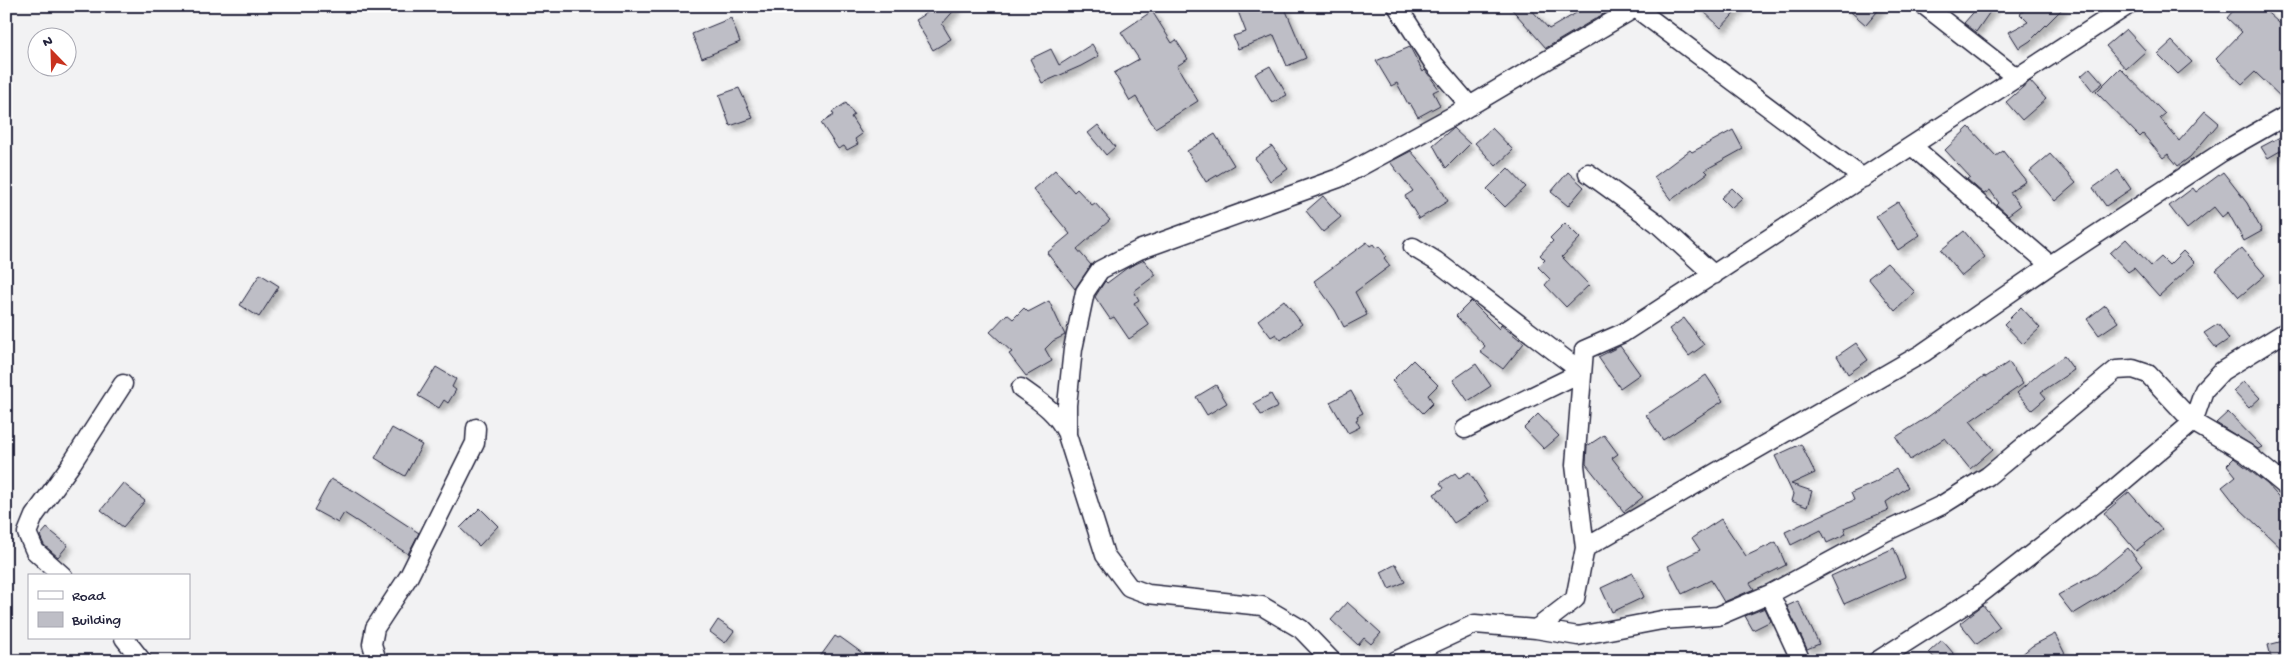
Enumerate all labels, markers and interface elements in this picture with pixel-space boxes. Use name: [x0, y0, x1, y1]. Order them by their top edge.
north arrow: [28, 28, 78, 78]
text: N: [40, 33, 55, 52]
legend: [28, 574, 190, 640]
text: Road: [72, 588, 106, 606]
text: Building: [71, 612, 121, 630]

